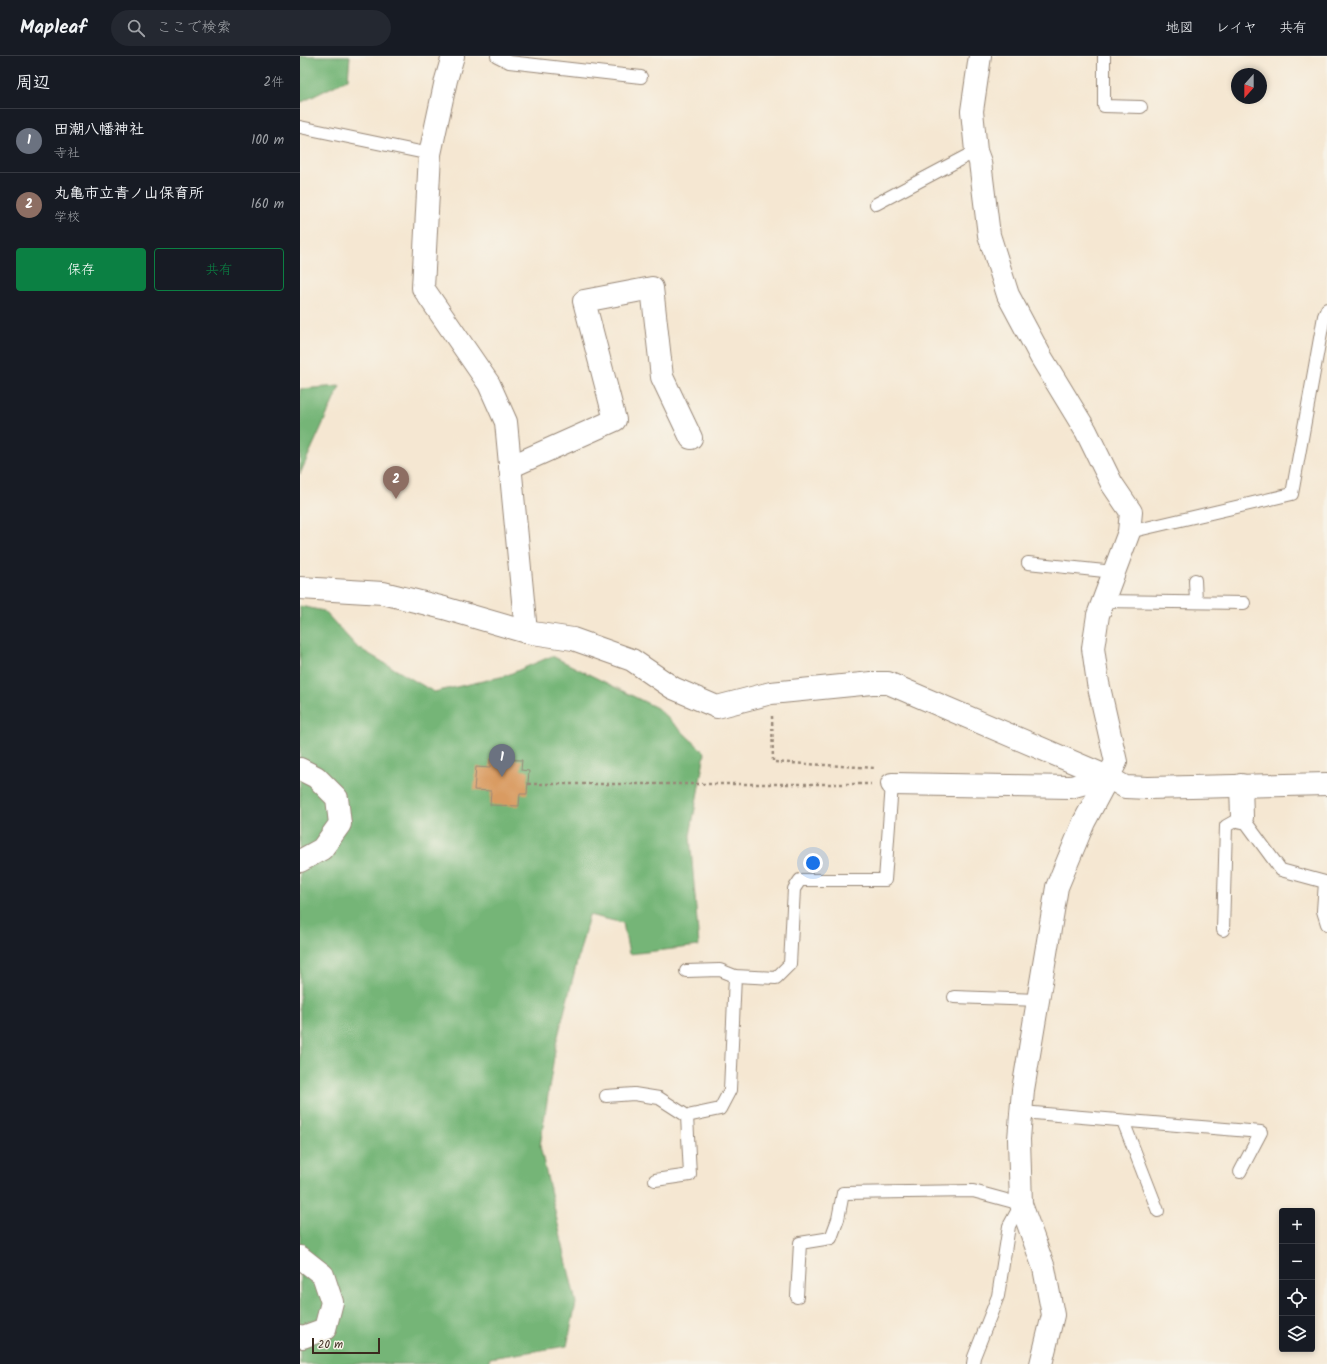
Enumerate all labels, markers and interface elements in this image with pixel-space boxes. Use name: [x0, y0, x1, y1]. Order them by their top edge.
search box: [111, 10, 391, 46]
text: Mapleaf: [20, 13, 87, 43]
text: ここで検索: [157, 16, 232, 40]
icon: search: [125, 17, 147, 39]
text: 地図: [1166, 17, 1194, 39]
text: レイヤ: [1216, 17, 1257, 39]
text: 共有: [1279, 17, 1307, 39]
north arrow: [1231, 68, 1267, 104]
text: 周辺: [16, 70, 50, 97]
text: 2件: [263, 72, 284, 93]
text: 田潮八幡神社: [54, 118, 144, 142]
text: 1: [27, 130, 31, 151]
text: 100 m: [251, 130, 284, 151]
text: 寺社: [54, 143, 80, 164]
text: 丸亀市立青ノ山保育所: [54, 182, 204, 206]
text: 2: [25, 194, 33, 215]
text: 160 m: [251, 194, 284, 215]
text: 学校: [54, 207, 80, 228]
button: 保存: [16, 248, 146, 291]
button: 共有: [154, 248, 284, 291]
pin: 2: [383, 466, 409, 499]
pin: 1: [489, 744, 515, 777]
your location: [803, 853, 823, 873]
map controls: [1279, 1208, 1315, 1352]
button: +: [1279, 1208, 1315, 1244]
button: −: [1279, 1244, 1315, 1280]
button: locate: [1279, 1280, 1315, 1316]
button: layers: [1279, 1316, 1315, 1352]
scale bar: [312, 1336, 380, 1355]
text: 20 m: [318, 1336, 343, 1354]

